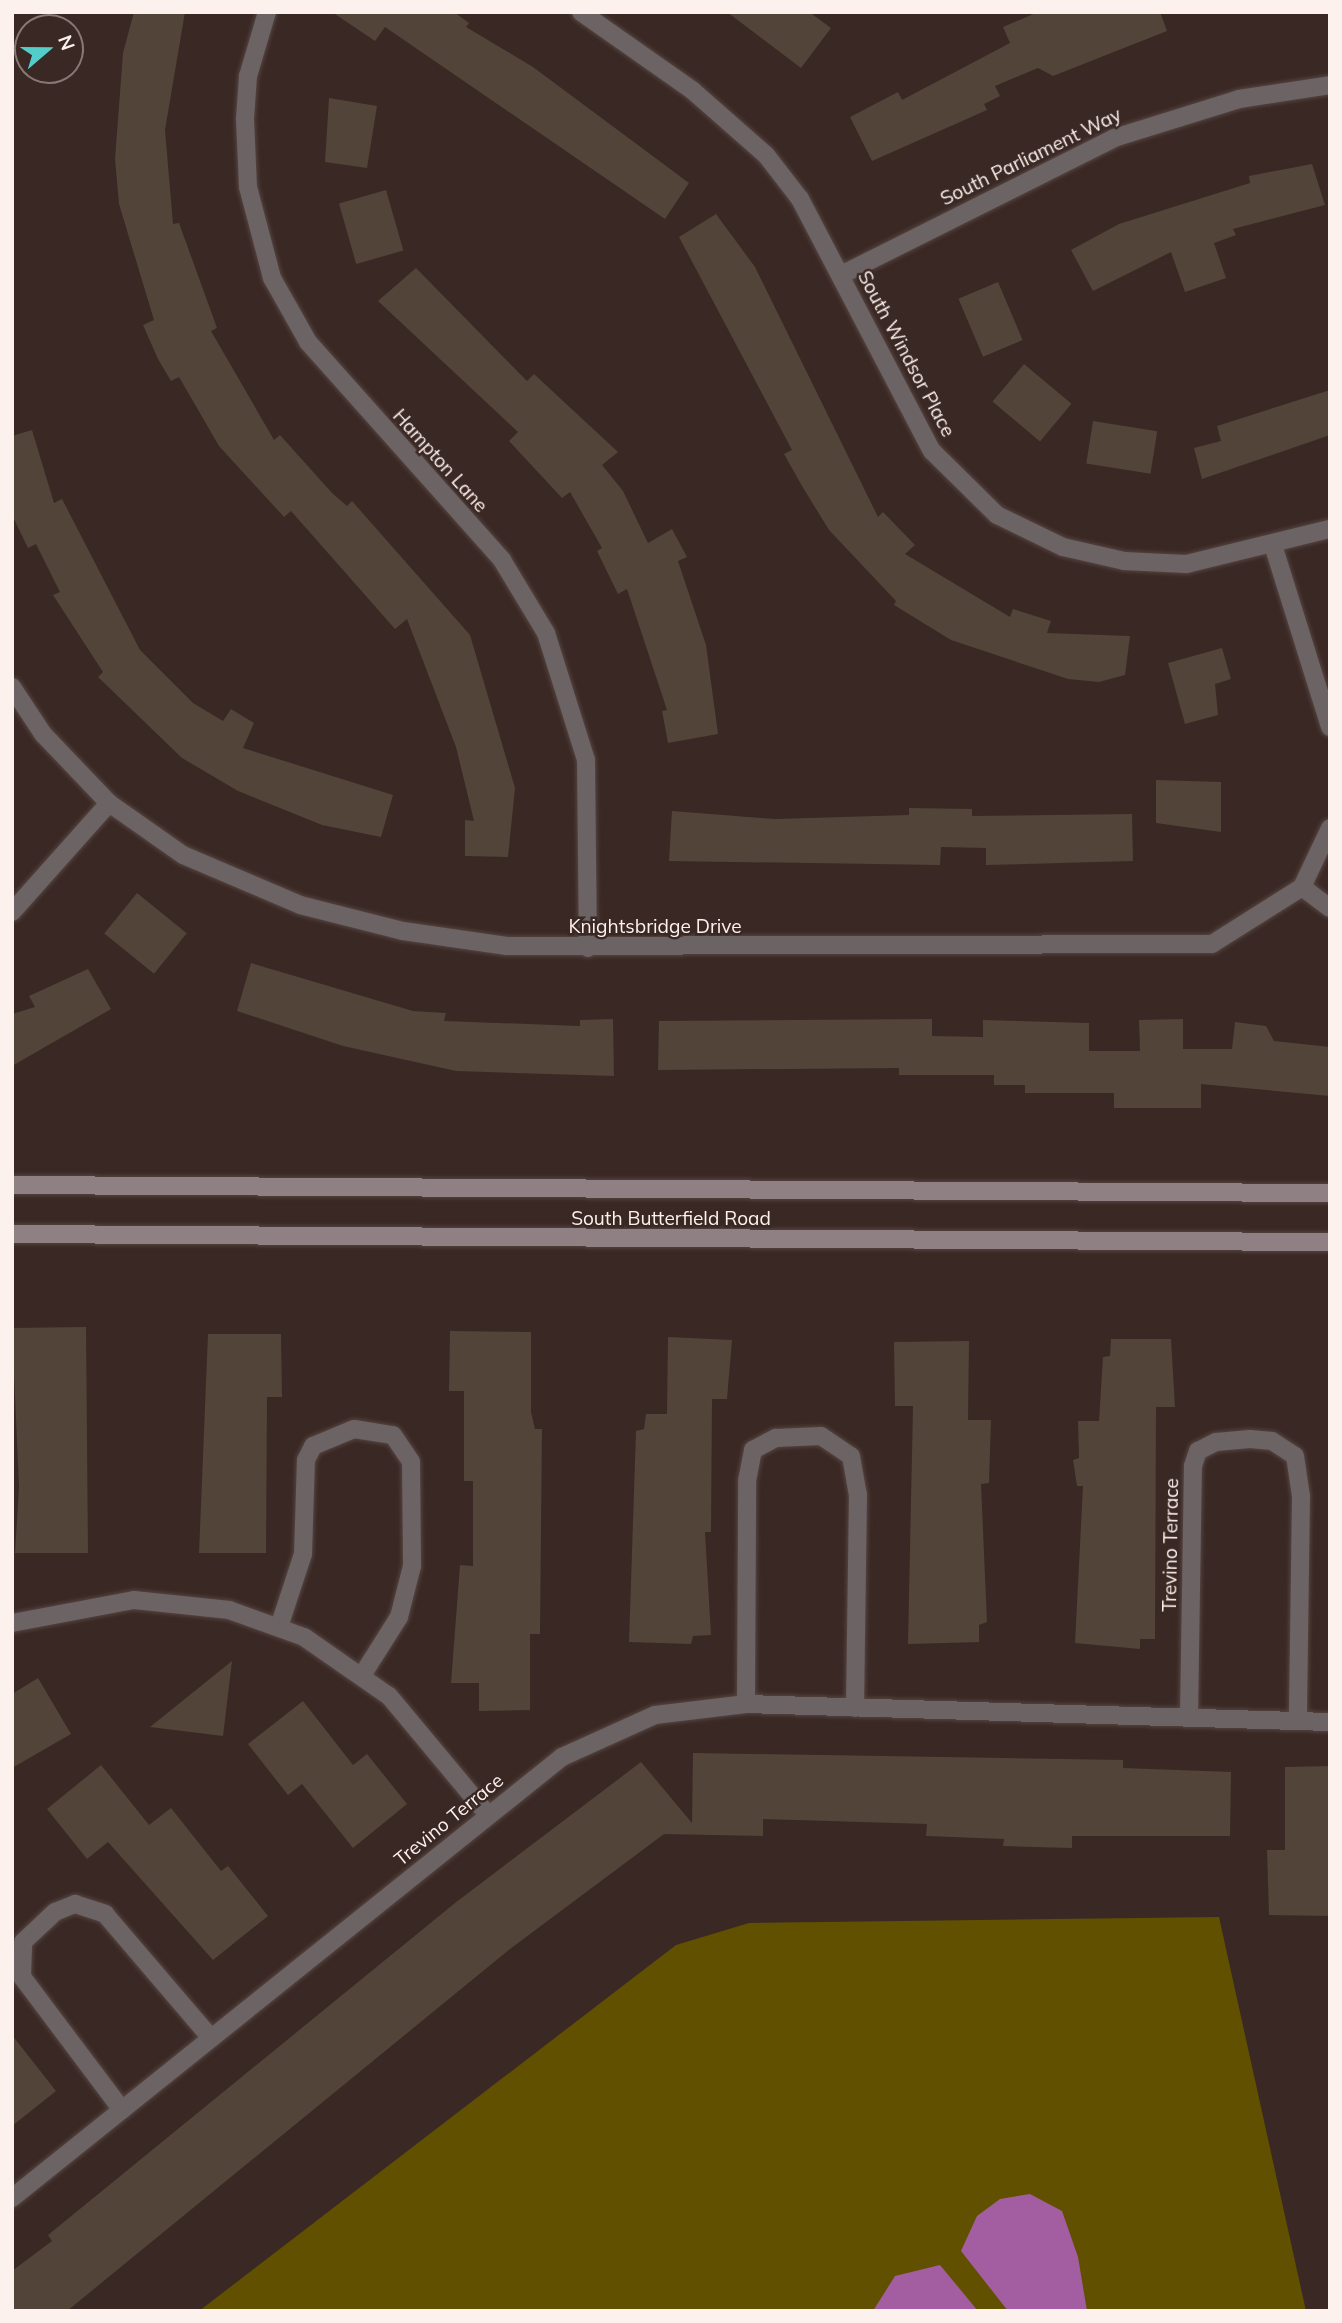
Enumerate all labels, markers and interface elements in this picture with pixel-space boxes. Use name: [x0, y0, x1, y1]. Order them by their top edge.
north arrow: [14, 14, 84, 84]
text: N: [53, 32, 81, 53]
street label: South Parliament Way: [937, 103, 1125, 211]
street label: South Windsor Place: [853, 267, 959, 441]
street label: Hampton Lane: [388, 405, 492, 517]
street label: Knightsbridge Drive: [568, 916, 742, 938]
street label: South Butterfield Road: [571, 1208, 771, 1230]
street label: Trevino Terrace: [1158, 1478, 1184, 1612]
street label: Trevino Terrace: [390, 1769, 508, 1871]

